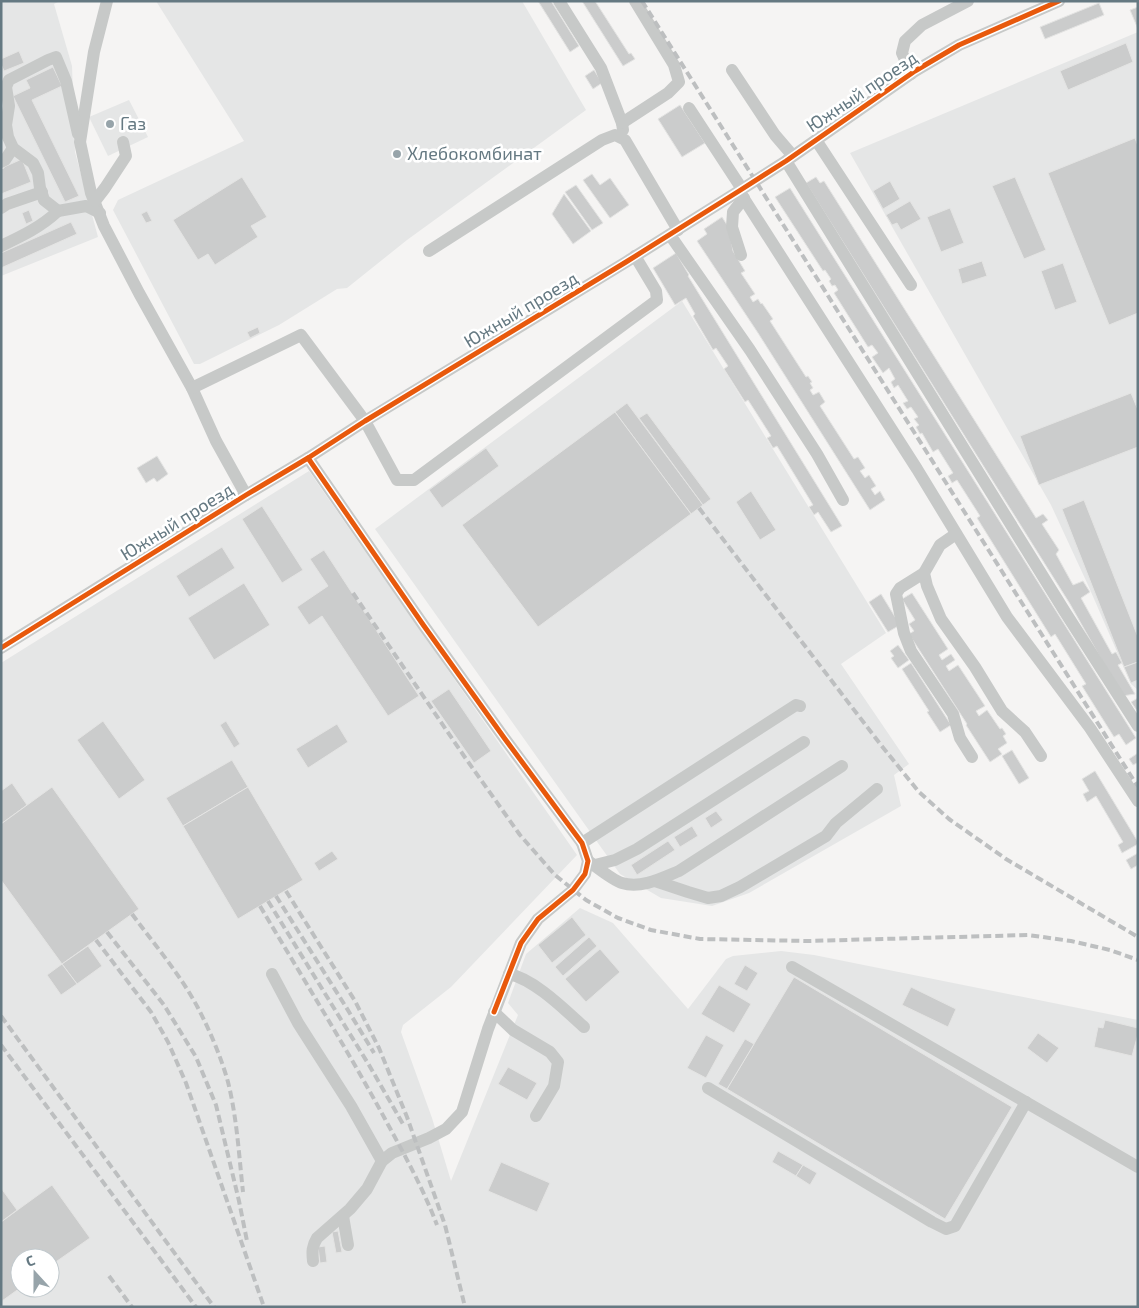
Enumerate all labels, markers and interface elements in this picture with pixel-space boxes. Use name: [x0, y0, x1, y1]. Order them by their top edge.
street label: Южный проезд: [802, 46, 921, 136]
place label: Газ: [120, 112, 146, 134]
marker: Газ: [104, 118, 116, 130]
place label: Хлебокомбинат: [407, 142, 542, 164]
marker: Хлебокомбинат: [391, 148, 403, 160]
street label: Южный проезд: [459, 266, 582, 352]
street label: Южный проезд: [116, 478, 237, 565]
north arrow: [10, 1248, 60, 1298]
text: С: [23, 1251, 37, 1270]

